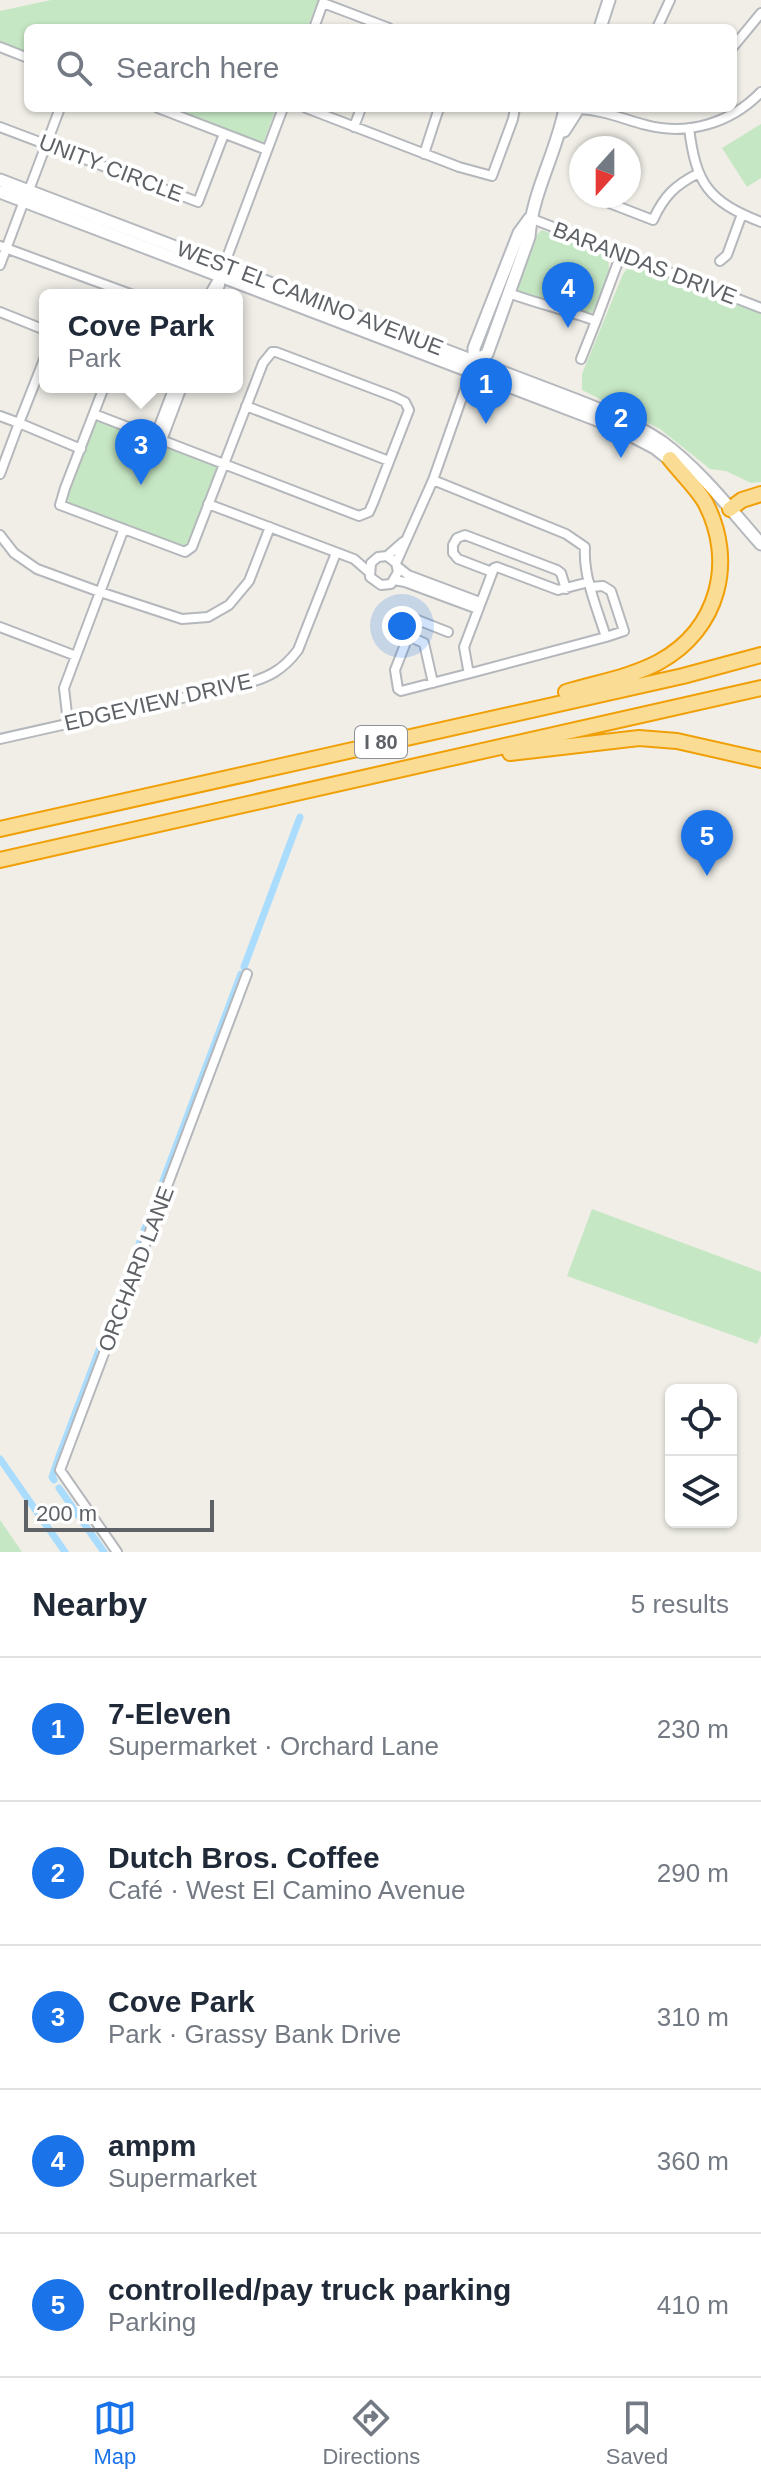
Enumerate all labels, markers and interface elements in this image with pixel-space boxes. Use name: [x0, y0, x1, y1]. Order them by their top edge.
search box: [24, 24, 737, 112]
icon: search: [52, 46, 96, 90]
text: Search here: [116, 51, 279, 84]
street label: UNITY CIRCLE: [35, 129, 187, 207]
north arrow: [569, 136, 641, 208]
street label: BARANDAS DRIVE: [550, 216, 740, 310]
street label: WEST EL CAMINO AVENUE: [173, 236, 447, 360]
pin: 4: [542, 262, 594, 328]
popup: [39, 289, 243, 393]
text: Cove Park: [68, 309, 214, 342]
text: Park: [68, 343, 121, 373]
pin: 1: [460, 358, 512, 424]
pin: 2: [595, 392, 647, 458]
pin: 3: [115, 419, 167, 485]
your location: [382, 606, 422, 646]
street label: EDGEVIEW DRIVE: [62, 668, 254, 736]
road number: I 80: [355, 726, 407, 758]
pin: 5: [681, 810, 733, 876]
street label: ORCHARD LANE: [93, 1183, 179, 1355]
map controls: [665, 1384, 737, 1528]
button: locate: [665, 1384, 737, 1456]
button: layers: [665, 1456, 737, 1528]
scale bar: [24, 1496, 214, 1532]
text: 200 m: [36, 1501, 97, 1526]
text: Nearby: [32, 1585, 147, 1623]
text: 5 results: [631, 1589, 729, 1619]
text: 7-Eleven: [108, 1697, 231, 1730]
text: 1: [51, 1714, 65, 1744]
text: 230 m: [657, 1714, 729, 1744]
text: Supermarket · Orchard Lane: [108, 1731, 439, 1761]
text: Dutch Bros. Coffee: [108, 1841, 380, 1874]
text: 2: [51, 1858, 65, 1888]
text: 290 m: [657, 1858, 729, 1888]
text: Café · West El Camino Avenue: [108, 1875, 465, 1905]
text: Cove Park: [108, 1985, 255, 2018]
text: 3: [51, 2002, 65, 2032]
text: 310 m: [657, 2002, 729, 2032]
text: Park · Grassy Bank Drive: [108, 2019, 401, 2049]
text: ampm: [108, 2129, 196, 2162]
text: 4: [51, 2146, 65, 2176]
text: 360 m: [657, 2146, 729, 2176]
text: Supermarket: [108, 2163, 257, 2193]
text: controlled/pay truck parking: [108, 2273, 511, 2306]
text: 5: [51, 2290, 65, 2320]
text: 410 m: [657, 2290, 729, 2320]
text: Parking: [108, 2307, 196, 2337]
tab: Map: [93, 2396, 137, 2470]
tab: Directions: [322, 2396, 420, 2470]
tab: Saved: [606, 2396, 668, 2470]

